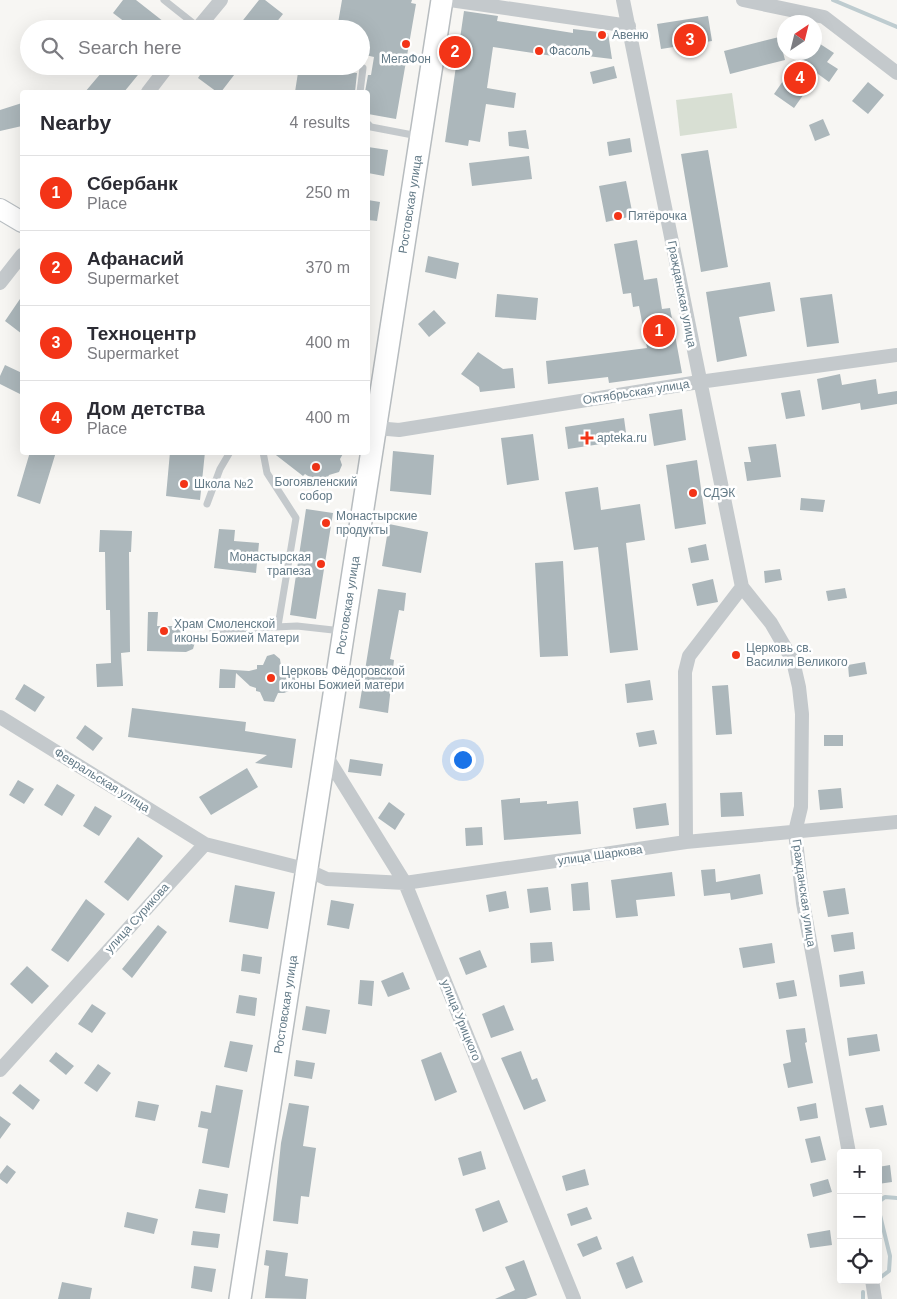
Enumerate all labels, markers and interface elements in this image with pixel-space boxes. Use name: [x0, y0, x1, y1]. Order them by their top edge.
north arrow: [777, 15, 822, 60]
search box: [20, 20, 370, 75]
pin: 3: [674, 21, 706, 59]
place label: Авеню: [612, 28, 649, 42]
marker: Авеню: [596, 29, 608, 41]
pin: 2: [439, 33, 471, 71]
icon: search: [38, 34, 66, 62]
text: Search here: [78, 37, 182, 58]
marker: МегаФон: [400, 38, 412, 50]
place label: Фасоль: [549, 44, 591, 58]
marker: Фасоль: [533, 45, 545, 57]
place label: МегаФон: [381, 52, 431, 66]
pin: 4: [784, 59, 816, 97]
text: Nearby: [40, 111, 111, 134]
text: 4 results: [290, 114, 350, 131]
street label: Ростовская улица: [396, 154, 425, 254]
text: Сбербанк: [87, 173, 178, 194]
text: 1: [52, 184, 60, 201]
text: 250 m: [306, 184, 350, 201]
text: Place: [87, 195, 127, 212]
place label: Пятёрочка: [628, 209, 687, 223]
marker: Пятёрочка: [612, 210, 624, 222]
street label: Гражданская улица: [665, 239, 699, 349]
text: Афанасий: [87, 248, 184, 269]
text: 2: [52, 259, 60, 276]
text: 370 m: [306, 259, 350, 276]
text: Supermarket: [87, 270, 179, 287]
pin: 1: [643, 312, 675, 350]
text: Техноцентр: [87, 323, 196, 344]
text: 3: [52, 334, 60, 351]
text: 400 m: [306, 334, 350, 351]
text: Supermarket: [87, 345, 179, 362]
street label: Октябрьская улица: [582, 377, 691, 407]
text: Дом детства: [87, 398, 205, 419]
text: 4: [52, 409, 60, 426]
text: 400 m: [306, 409, 350, 426]
text: Place: [87, 420, 127, 437]
place label: apteka.ru: [597, 431, 647, 445]
marker: apteka.ru: [581, 432, 593, 444]
marker: Богоявленский собор: [310, 461, 322, 473]
place label: Богоявленский собор: [275, 475, 357, 503]
place label: Школа №2: [194, 477, 254, 491]
marker: Школа №2: [178, 478, 190, 490]
place label: СДЭК: [703, 486, 735, 500]
marker: СДЭК: [687, 487, 699, 499]
place label: Монастырские продукты: [336, 509, 418, 537]
marker: Монастырские продукты: [320, 517, 332, 529]
place label: Монастырская трапеза: [229, 550, 311, 578]
street label: Ростовская улица: [333, 555, 362, 656]
marker: Монастырская трапеза: [315, 558, 327, 570]
place label: Храм Смоленской иконы Божией Матери: [174, 617, 299, 645]
marker: Храм Смоленской иконы Божией Матери: [158, 625, 170, 637]
place label: Церковь св. Василия Великого: [746, 641, 848, 669]
marker: Церковь св. Василия Великого: [730, 649, 742, 661]
place label: Церковь Фёдоровской иконы Божией матери: [281, 664, 405, 692]
marker: Церковь Фёдоровской иконы Божией матери: [265, 672, 277, 684]
street label: Февральская улица: [52, 745, 153, 815]
your location: [450, 747, 476, 773]
street label: Гражданская улица: [790, 838, 819, 948]
street label: улица Шаркова: [557, 842, 644, 868]
street label: улица Сурикова: [102, 880, 172, 956]
street label: Ростовская улица: [271, 954, 300, 1055]
street label: улица Урицкого: [438, 977, 484, 1063]
map controls: [837, 1149, 882, 1284]
button: +: [837, 1149, 882, 1194]
button: −: [837, 1194, 882, 1239]
button: locate: [837, 1239, 882, 1284]

